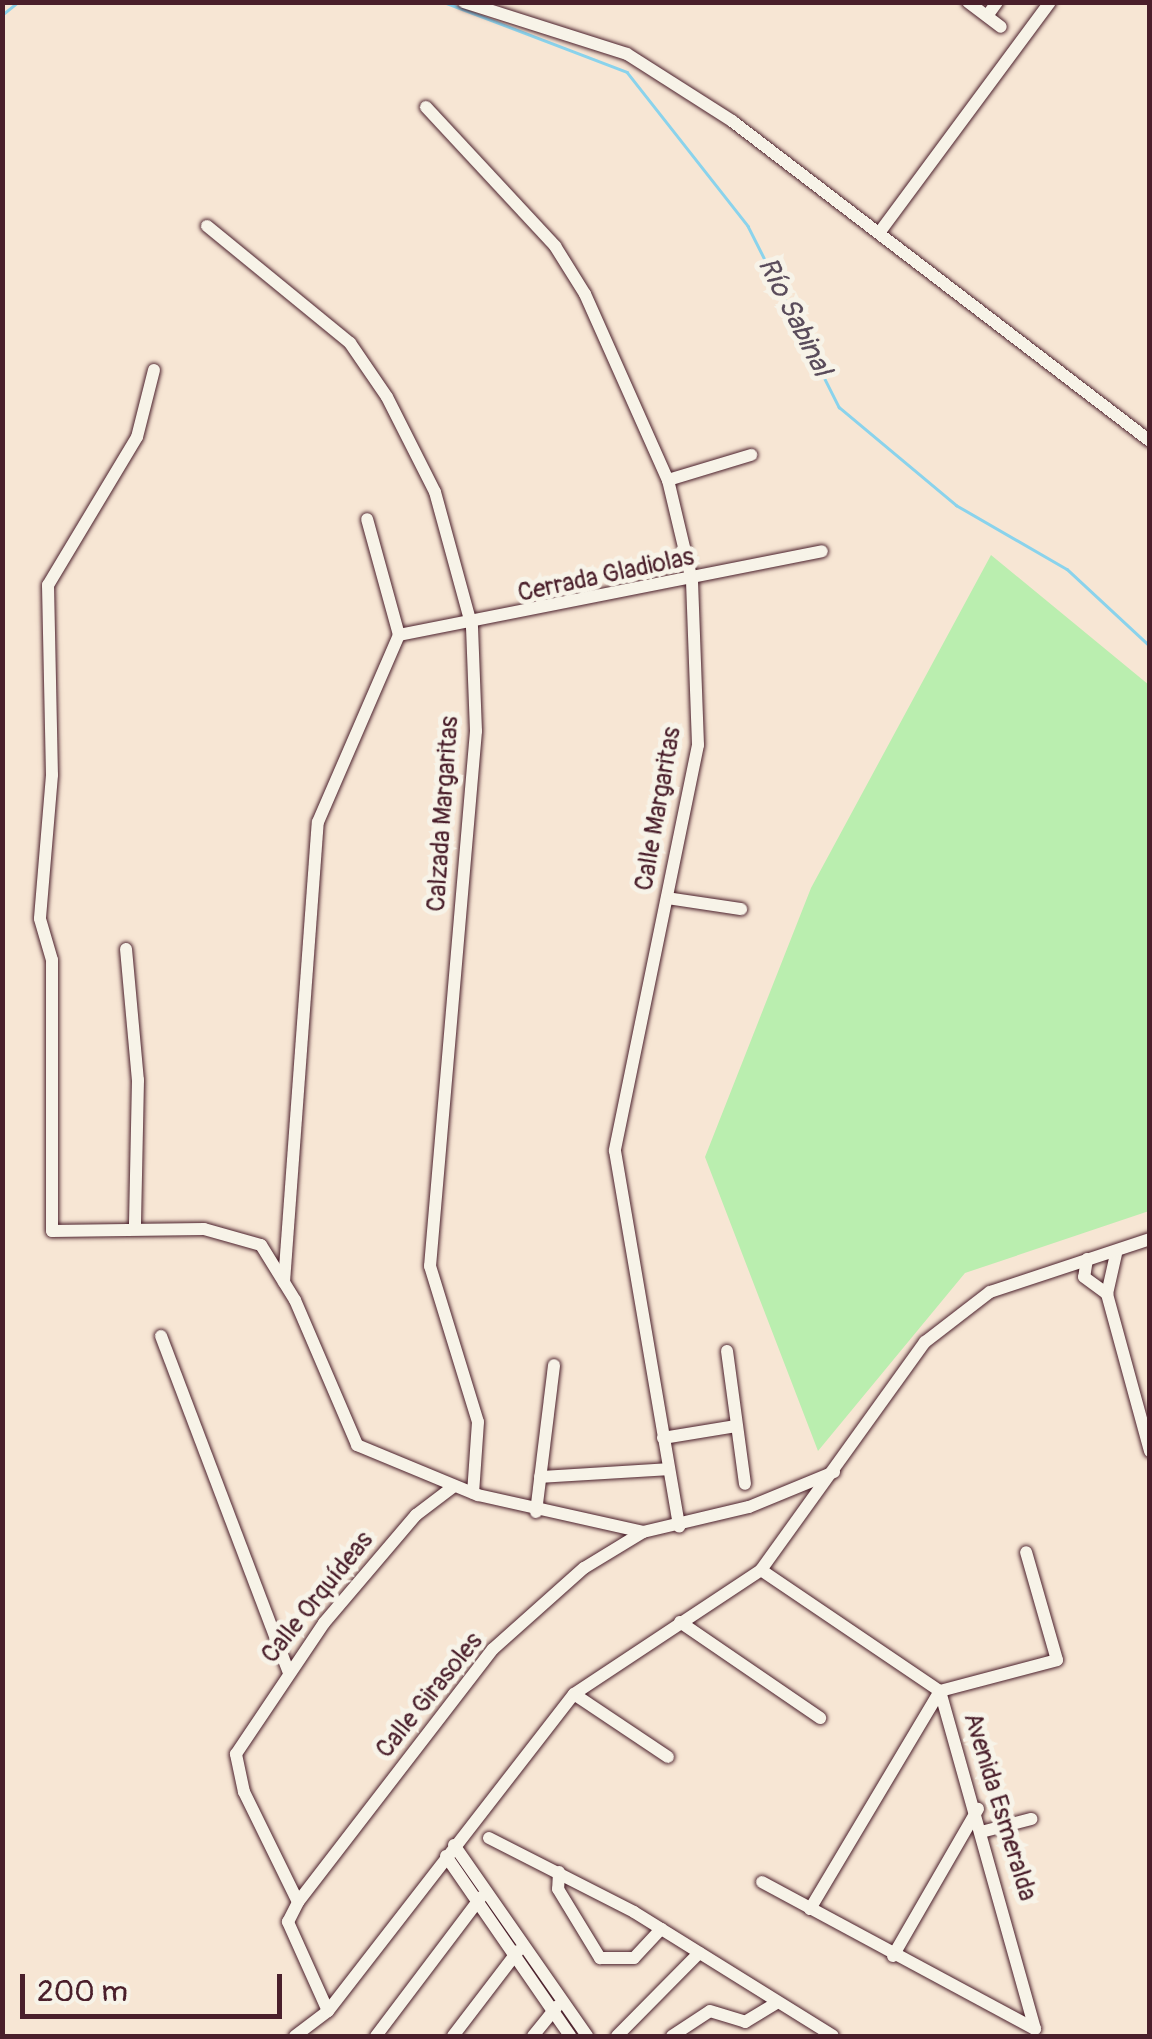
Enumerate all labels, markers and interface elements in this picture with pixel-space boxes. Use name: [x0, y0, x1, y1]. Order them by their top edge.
water label: Río Sabinal: [750, 252, 838, 382]
street label: Cerrada Gladiolas: [515, 543, 697, 609]
street label: Calzada Margaritas: [422, 715, 466, 913]
street label: Calle Margaritas: [630, 725, 688, 893]
street label: Calle Orquídeas: [256, 1526, 380, 1670]
street label: Calle Girasoles: [370, 1627, 490, 1765]
street label: Avenida Esmeralda: [956, 1709, 1042, 1905]
scale bar: [25, 1954, 288, 2016]
text: 200 m: [37, 1973, 128, 2010]

